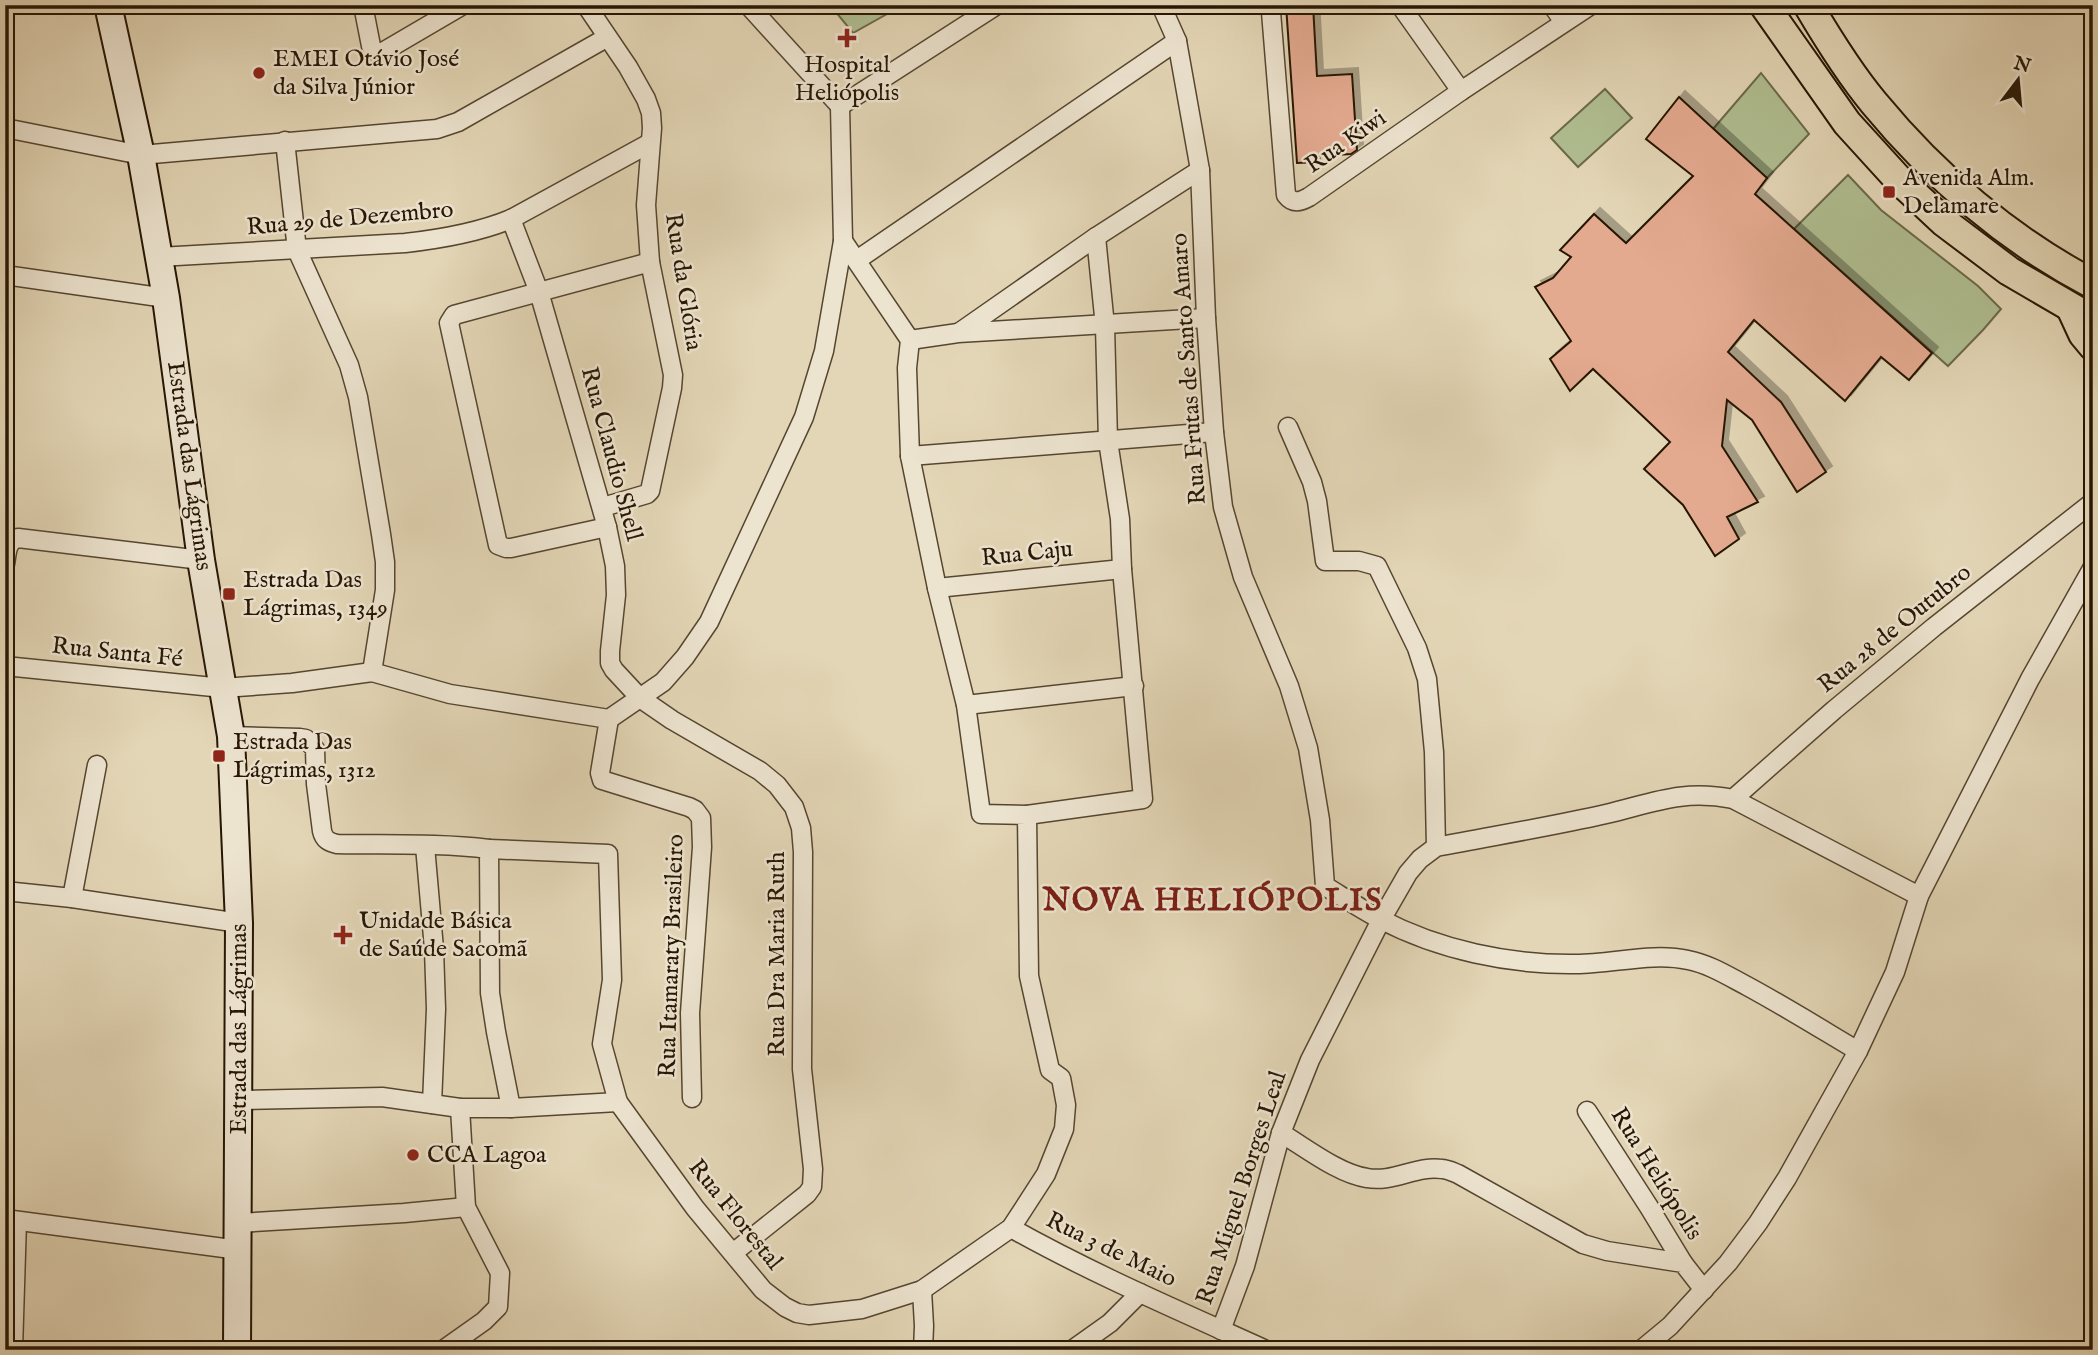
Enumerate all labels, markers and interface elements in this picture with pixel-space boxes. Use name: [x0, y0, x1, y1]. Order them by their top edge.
marker: Hospital Heliópolis: [837, 28, 857, 48]
place label: EMEI Otávio José da Silva Júnior: [273, 44, 459, 103]
north arrow: [1982, 46, 2052, 116]
place label: Hospital Heliópolis: [795, 50, 899, 109]
text: N: [2010, 52, 2034, 80]
marker: EMEI Otávio José da Silva Júnior: [251, 65, 267, 81]
street label: Rua Kiwi: [1299, 103, 1393, 181]
place label: Avenida Alm. Delamare: [1902, 163, 2034, 222]
marker: Avenida Alm. Delamare: [1881, 184, 1897, 200]
street label: Rua 29 de Dezembro: [245, 195, 455, 243]
street label: Rua da Glória: [657, 211, 709, 353]
street label: Rua Frutas de Santo Amaro: [1164, 232, 1214, 506]
street label: Estrada das Lágrimas: [159, 359, 219, 573]
street label: Rua Claudio Shell: [573, 363, 649, 545]
street label: Rua Caju: [980, 534, 1074, 574]
street label: Rua 28 de Outubro: [1812, 558, 1978, 700]
place label: Estrada Das Lágrimas, 1349: [243, 565, 388, 624]
marker: Estrada Das Lágrimas, 1349: [221, 586, 237, 602]
street label: Rua Santa Fé: [50, 631, 184, 675]
place label: Estrada Das Lágrimas, 1312: [233, 727, 376, 786]
marker: Estrada Das Lágrimas, 1312: [211, 748, 227, 764]
street label: Rua Itamaraty Brasileiro: [652, 834, 692, 1078]
street label: Rua Dra Maria Ruth: [762, 851, 793, 1057]
district label: NOVA HELIÓPOLIS: [1041, 880, 1384, 922]
place label: Unidade Básica de Saúde Sacomã: [359, 906, 528, 965]
street label: Estrada das Lágrimas: [224, 924, 255, 1134]
marker: Unidade Básica de Saúde Sacomã: [333, 925, 353, 945]
street label: Rua Miguel Borges Leal: [1190, 1067, 1295, 1309]
street label: Rua Heliópolis: [1603, 1102, 1709, 1246]
place label: CCA Lagoa: [427, 1140, 547, 1171]
marker: CCA Lagoa: [405, 1147, 421, 1163]
street label: Rua Florestal: [681, 1153, 790, 1277]
street label: Rua 3 de Maio: [1041, 1205, 1181, 1295]

